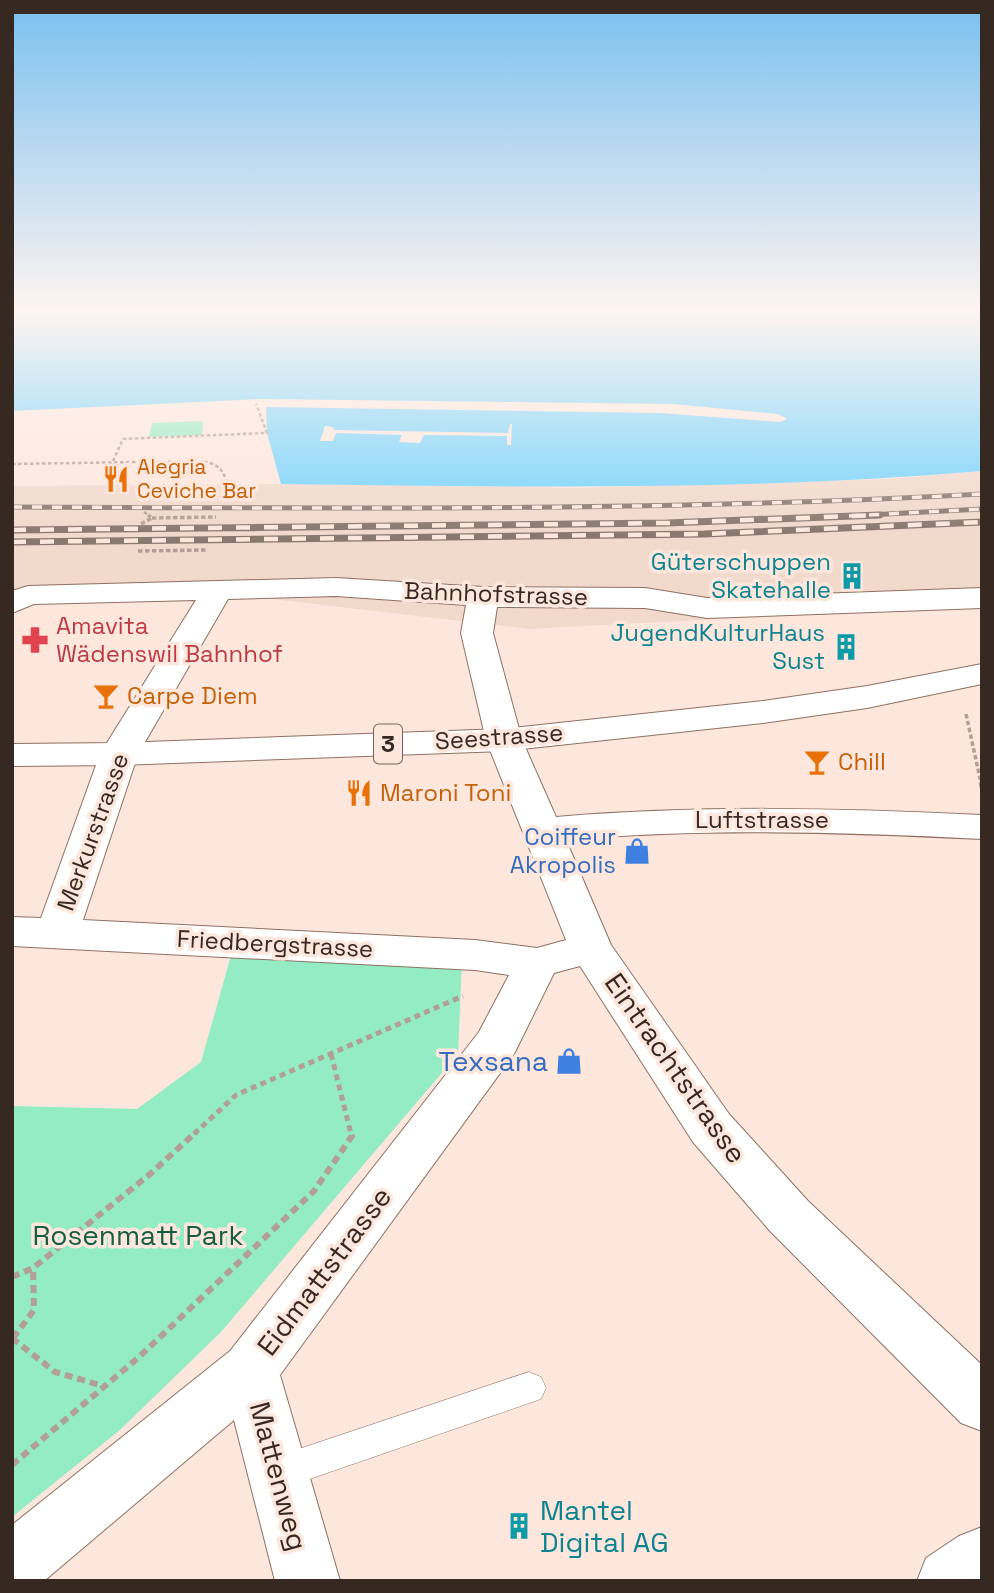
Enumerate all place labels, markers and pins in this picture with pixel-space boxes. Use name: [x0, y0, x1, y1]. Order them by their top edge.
place label: Alegria Ceviche Bar: [137, 453, 256, 504]
restaurant icon: Alegria Ceviche Bar: [101, 464, 131, 494]
place label: Güterschuppen Skatehalle: [651, 546, 831, 605]
building icon: Güterschuppen Skatehalle: [837, 561, 867, 591]
place label: Amavita Wädenswil Bahnhof: [56, 610, 283, 669]
place label: JugendKulturHaus Sust: [611, 617, 825, 676]
pharmacy icon: Amavita Wädenswil Bahnhof: [20, 625, 50, 655]
building icon: JugendKulturHaus Sust: [831, 632, 861, 662]
place label: Carpe Diem: [127, 680, 258, 711]
bar icon: Carpe Diem: [91, 681, 121, 711]
place label: Chill: [838, 746, 886, 777]
bar icon: Chill: [802, 747, 832, 777]
place label: Maroni Toni: [380, 777, 511, 808]
restaurant icon: Maroni Toni: [344, 778, 374, 808]
place label: Coiffeur Akropolis: [510, 821, 616, 880]
shop icon: Coiffeur Akropolis: [622, 836, 652, 866]
place label: Texsana: [438, 1043, 548, 1079]
shop icon: Texsana: [554, 1046, 584, 1076]
place label: Mantel Digital AG: [540, 1492, 669, 1560]
building icon: Mantel Digital AG: [504, 1511, 534, 1541]

